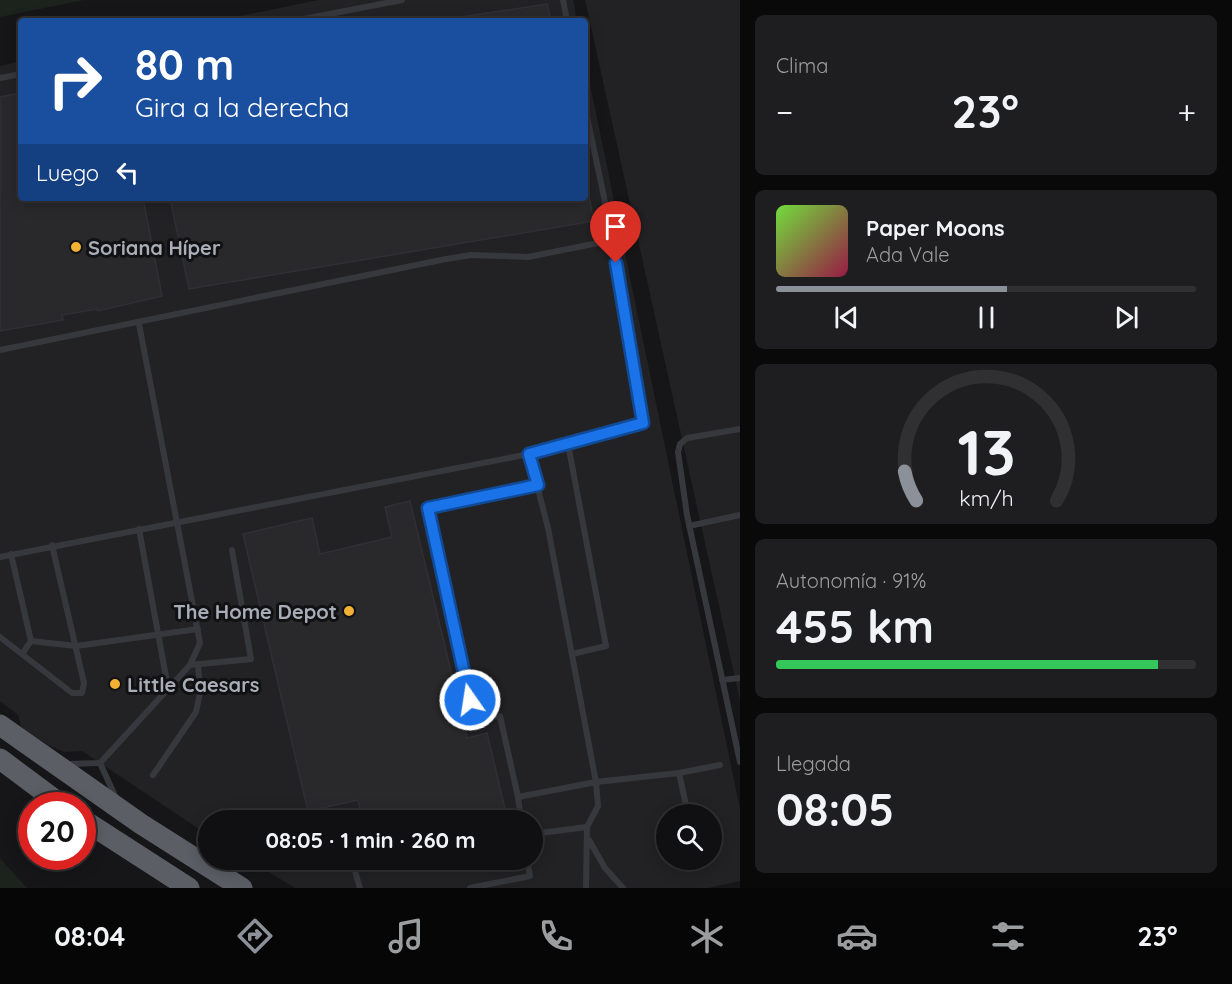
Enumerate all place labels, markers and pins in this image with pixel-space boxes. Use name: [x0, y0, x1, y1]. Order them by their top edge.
pin: [590, 201, 641, 263]
place label: Soriana Híper: [88, 235, 221, 260]
marker: Soriana Híper: [69, 240, 83, 254]
place label: The Home Depot: [173, 599, 337, 624]
marker: The Home Depot: [342, 604, 356, 618]
place label: Little Caesars: [127, 672, 260, 697]
marker: Little Caesars: [108, 677, 122, 691]

